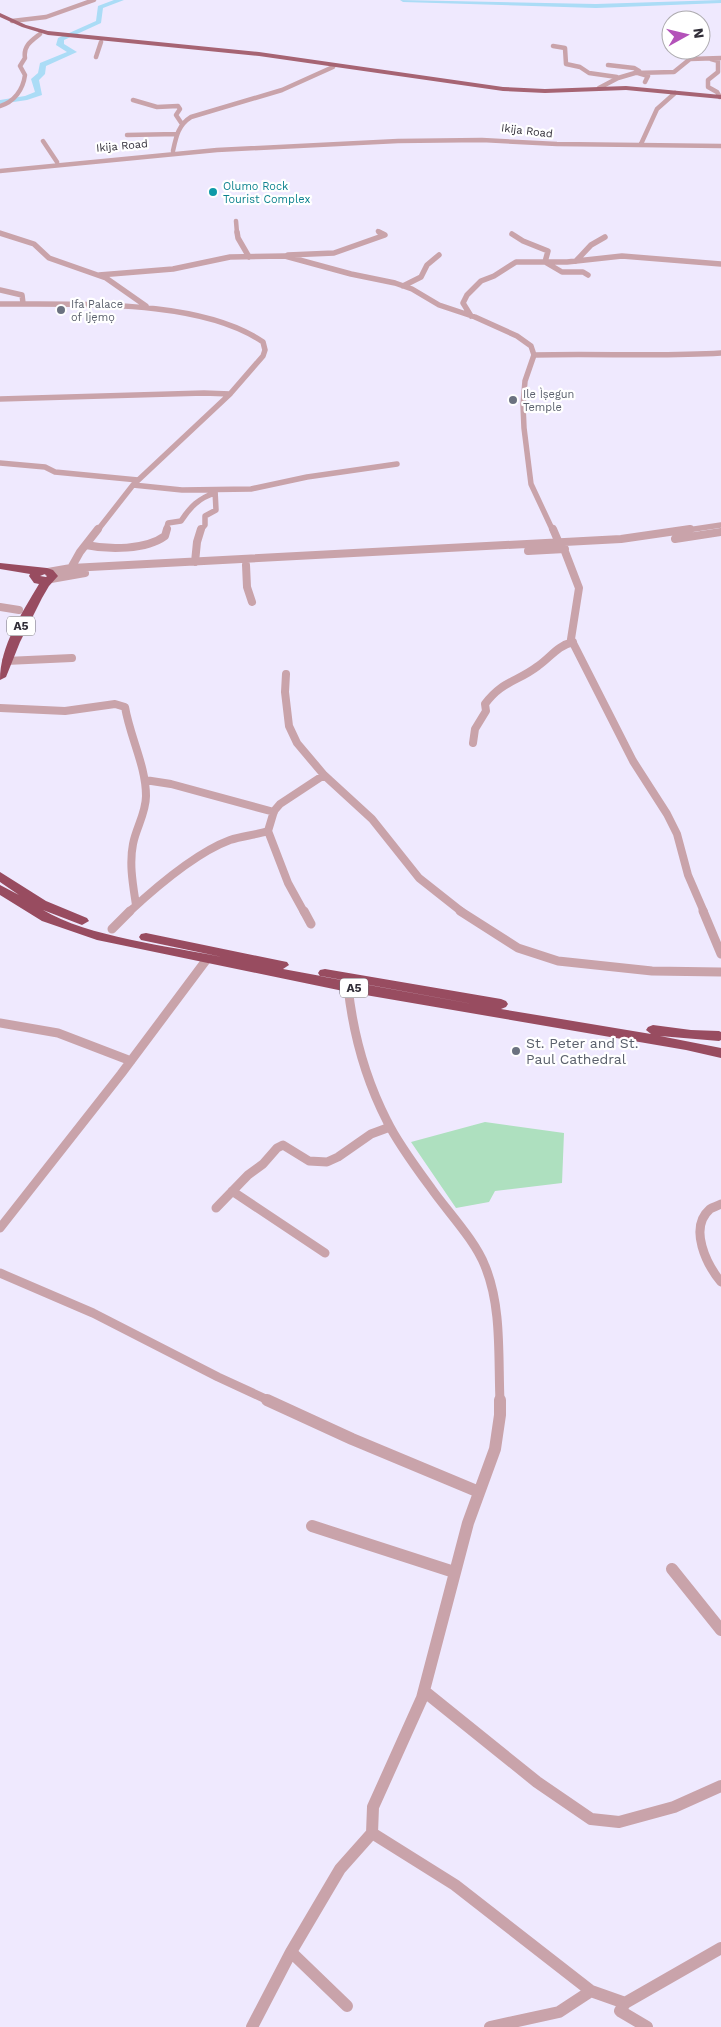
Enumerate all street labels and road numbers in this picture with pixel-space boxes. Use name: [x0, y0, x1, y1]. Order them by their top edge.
street label: Ikija Road: [500, 121, 554, 141]
street label: Ikija Road: [96, 137, 148, 155]
road number: A5: [7, 616, 35, 636]
road number: A5: [340, 978, 368, 998]

